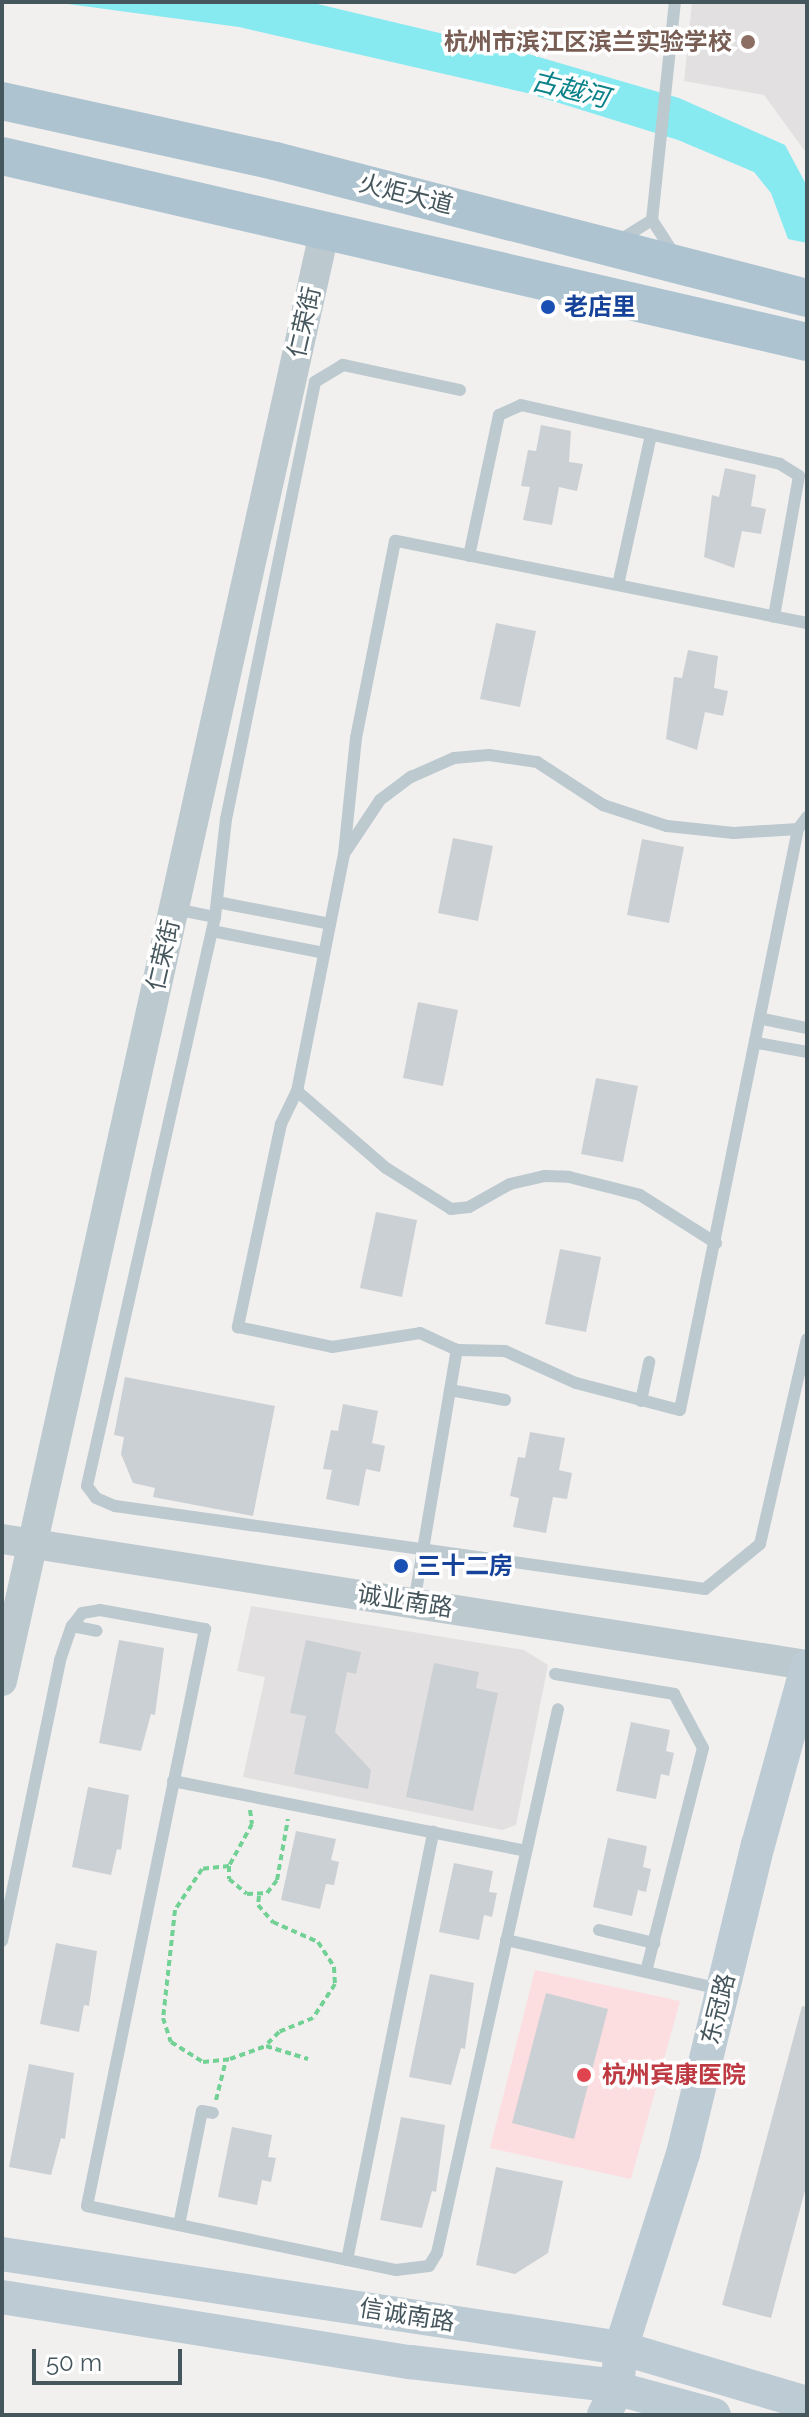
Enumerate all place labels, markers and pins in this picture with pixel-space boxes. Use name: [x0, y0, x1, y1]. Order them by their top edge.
place label: 杭州市滨江区滨兰实验学校: [444, 28, 732, 56]
marker: 杭州市滨江区滨兰实验学校: [739, 33, 757, 51]
place label: 老店里: [564, 293, 636, 321]
marker: 老店里: [539, 298, 557, 316]
place label: 三十二房: [417, 1552, 513, 1580]
marker: 三十二房: [392, 1557, 410, 1575]
place label: 杭州宾康医院: [602, 2061, 746, 2089]
marker: 杭州宾康医院: [573, 2064, 595, 2086]

